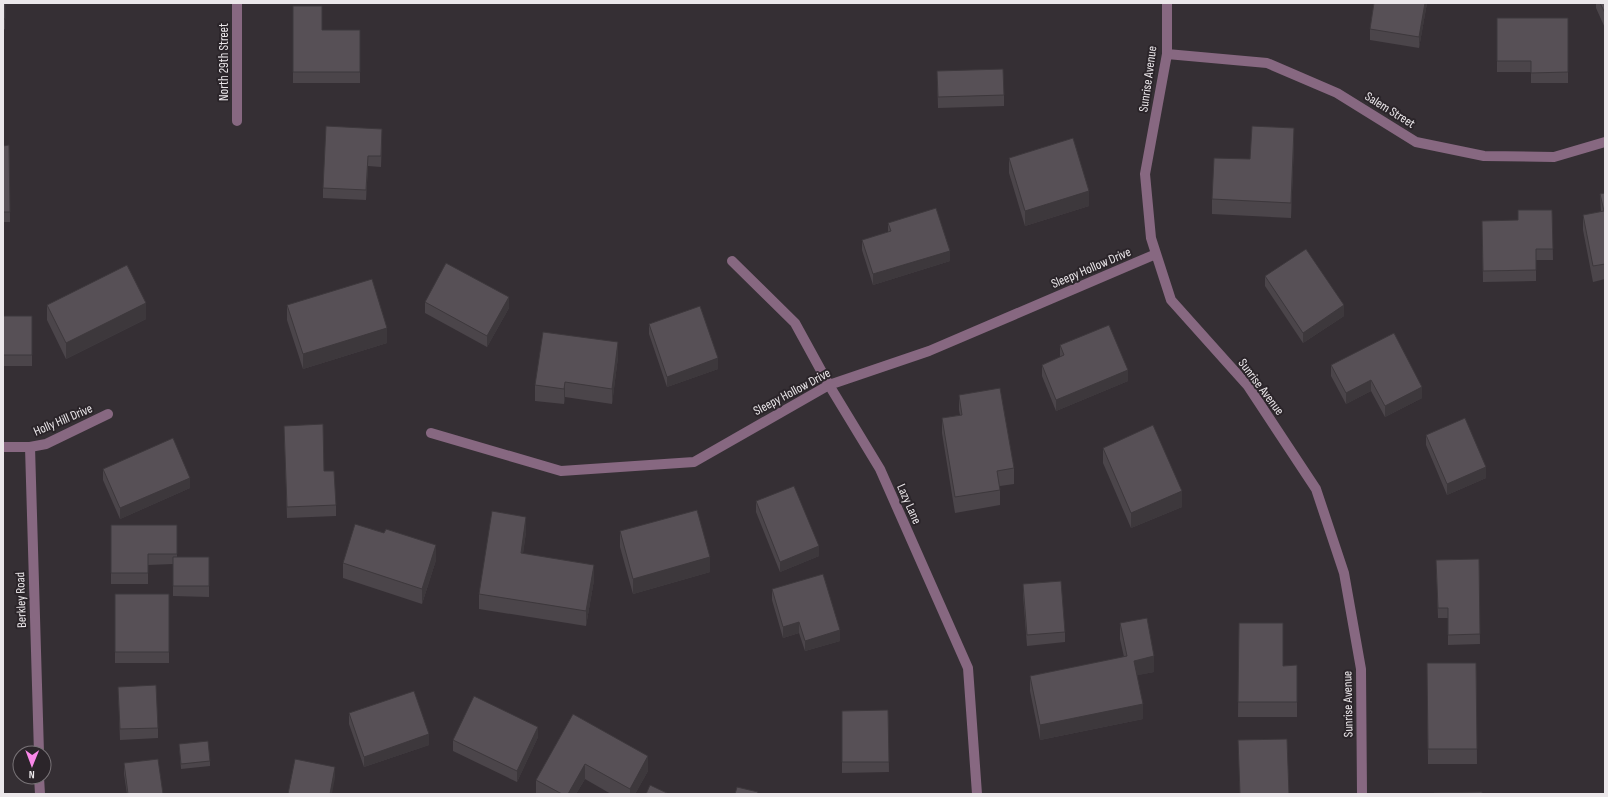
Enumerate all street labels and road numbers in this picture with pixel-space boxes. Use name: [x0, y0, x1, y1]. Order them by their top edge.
street label: North 29th Street: [216, 23, 232, 101]
street label: Sunrise Avenue: [1135, 45, 1161, 113]
street label: Salem Street: [1362, 88, 1418, 132]
street label: Sleepy Hollow Drive: [1049, 244, 1133, 292]
street label: Sunrise Avenue: [1235, 356, 1287, 418]
street label: Sleepy Hollow Drive: [751, 365, 833, 419]
street label: Holly Hill Drive: [31, 400, 95, 440]
street label: Lazy Lane: [893, 481, 925, 527]
street label: Berkley Road: [12, 572, 30, 628]
street label: Sunrise Avenue: [1339, 671, 1357, 737]

